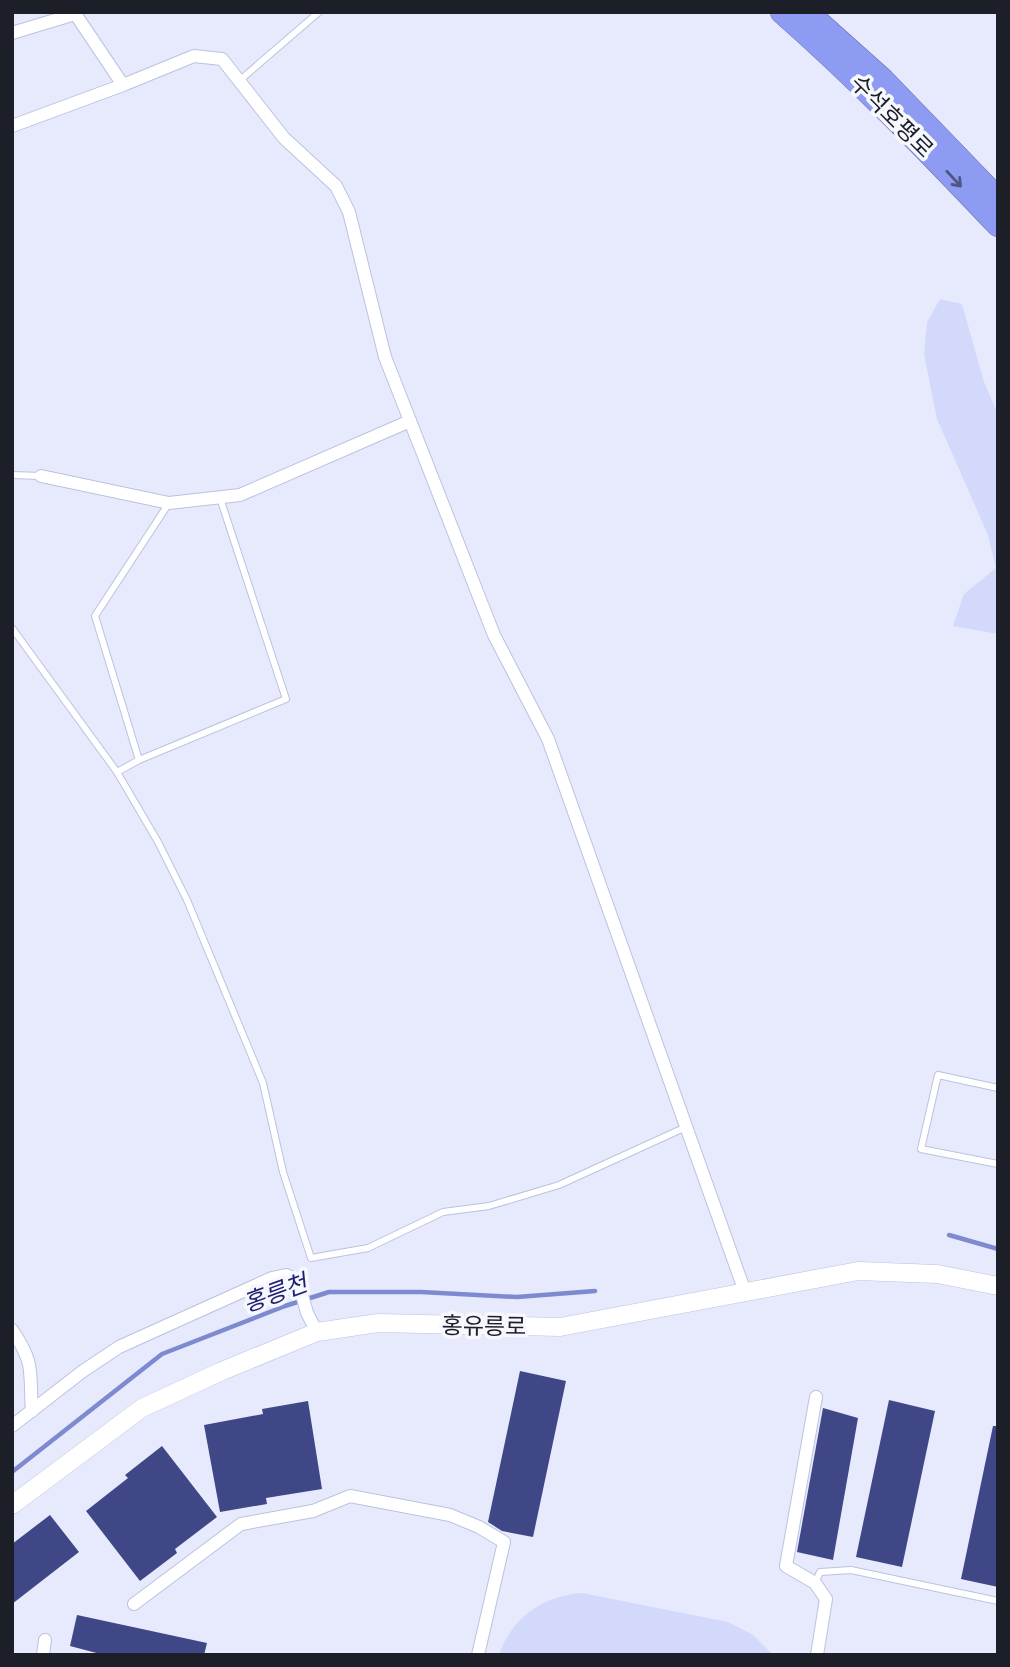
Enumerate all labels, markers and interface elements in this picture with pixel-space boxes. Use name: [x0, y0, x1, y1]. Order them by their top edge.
street label: 수석호평로: [844, 68, 940, 164]
one-way arrow: [946, 170, 963, 187]
water label: 홍릉천: [239, 1266, 314, 1319]
street label: 홍유릉로: [441, 1310, 527, 1342]

